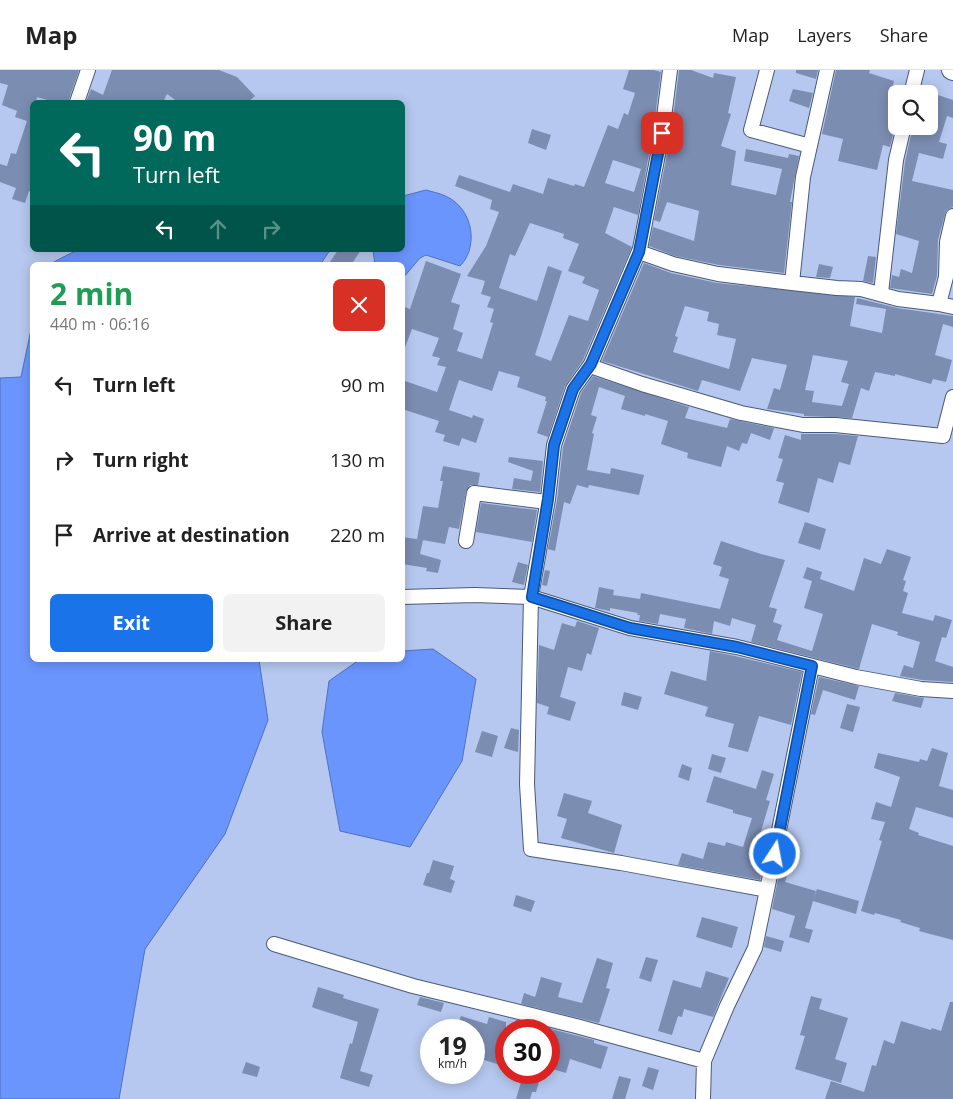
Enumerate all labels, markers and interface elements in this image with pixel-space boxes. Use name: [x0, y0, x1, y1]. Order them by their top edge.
text: Map: [25, 18, 77, 51]
text: Map: [732, 23, 769, 47]
text: Layers: [797, 23, 852, 47]
text: Share: [880, 23, 928, 47]
map controls: [888, 85, 938, 135]
button: search: [888, 85, 938, 135]
pin: [641, 112, 683, 154]
text: 90 m: [133, 114, 216, 161]
icon: arrive: [648, 119, 676, 147]
icon: left: [50, 120, 115, 185]
text: Turn left: [133, 159, 220, 189]
icon: left: [151, 215, 179, 243]
icon: ahead: [204, 215, 232, 243]
icon: right: [257, 215, 285, 243]
text: 2 min: [50, 273, 133, 314]
button: close: [333, 279, 385, 331]
text: 440 m · 06:16: [50, 313, 150, 335]
icon: left: [50, 371, 78, 399]
text: Turn left: [93, 372, 175, 398]
text: 90 m: [341, 372, 385, 398]
icon: right: [50, 446, 78, 474]
text: Turn right: [93, 447, 188, 473]
text: 130 m: [330, 447, 385, 473]
icon: arrive: [50, 521, 78, 549]
text: Arrive at destination: [93, 522, 290, 548]
text: 220 m: [330, 522, 385, 548]
button: Exit: [50, 594, 213, 652]
button: Share: [223, 594, 385, 652]
position arrow: [748, 827, 800, 879]
speed limit sign: 30: [495, 1019, 560, 1084]
text: 19: [438, 1028, 467, 1062]
text: km/h: [438, 1055, 467, 1072]

